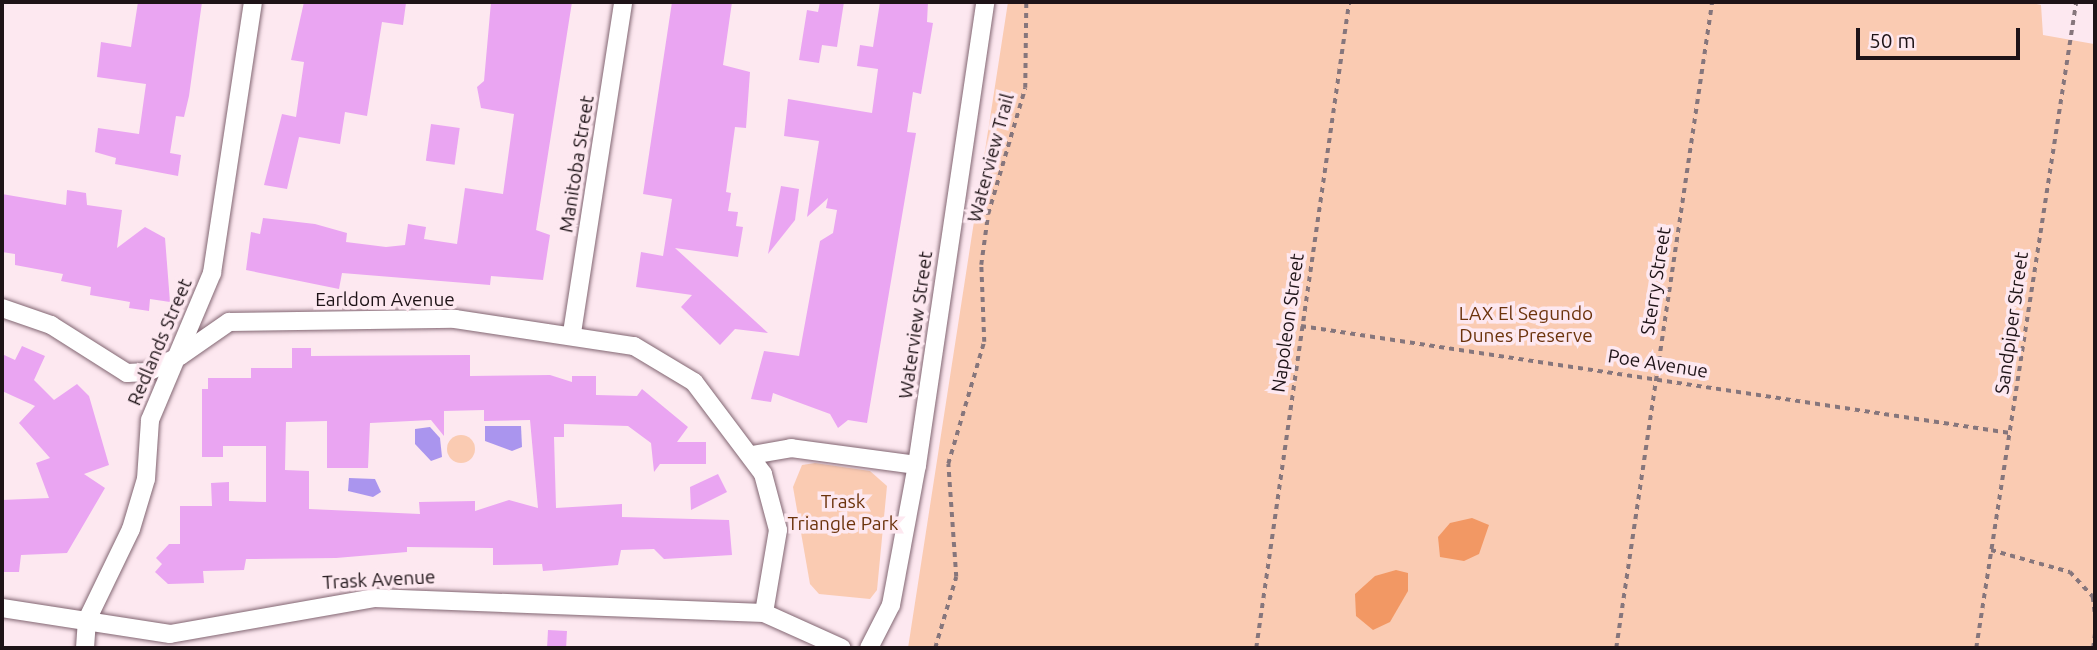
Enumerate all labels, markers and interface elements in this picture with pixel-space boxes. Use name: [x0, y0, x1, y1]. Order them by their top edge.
scale bar: [1859, 14, 2024, 58]
text: 50 m: [1869, 28, 1916, 52]
street label: Waterview Trail: [963, 91, 1019, 225]
street label: Manitoba Street: [555, 94, 599, 234]
street label: Sterry Street: [1636, 225, 1676, 337]
street label: Waterview Street: [894, 250, 938, 400]
street label: Sandpiper Street: [1991, 250, 2033, 396]
street label: Napoleon Street: [1267, 252, 1309, 394]
street label: Redlands Street: [123, 275, 197, 409]
street label: Earldom Avenue: [315, 289, 455, 311]
park label: LAX El Segundo Dunes Preserve: [1459, 303, 1593, 347]
street label: Poe Avenue: [1606, 345, 1710, 383]
park label: Trask Triangle Park: [788, 491, 898, 535]
street label: Trask Avenue: [322, 566, 436, 594]

